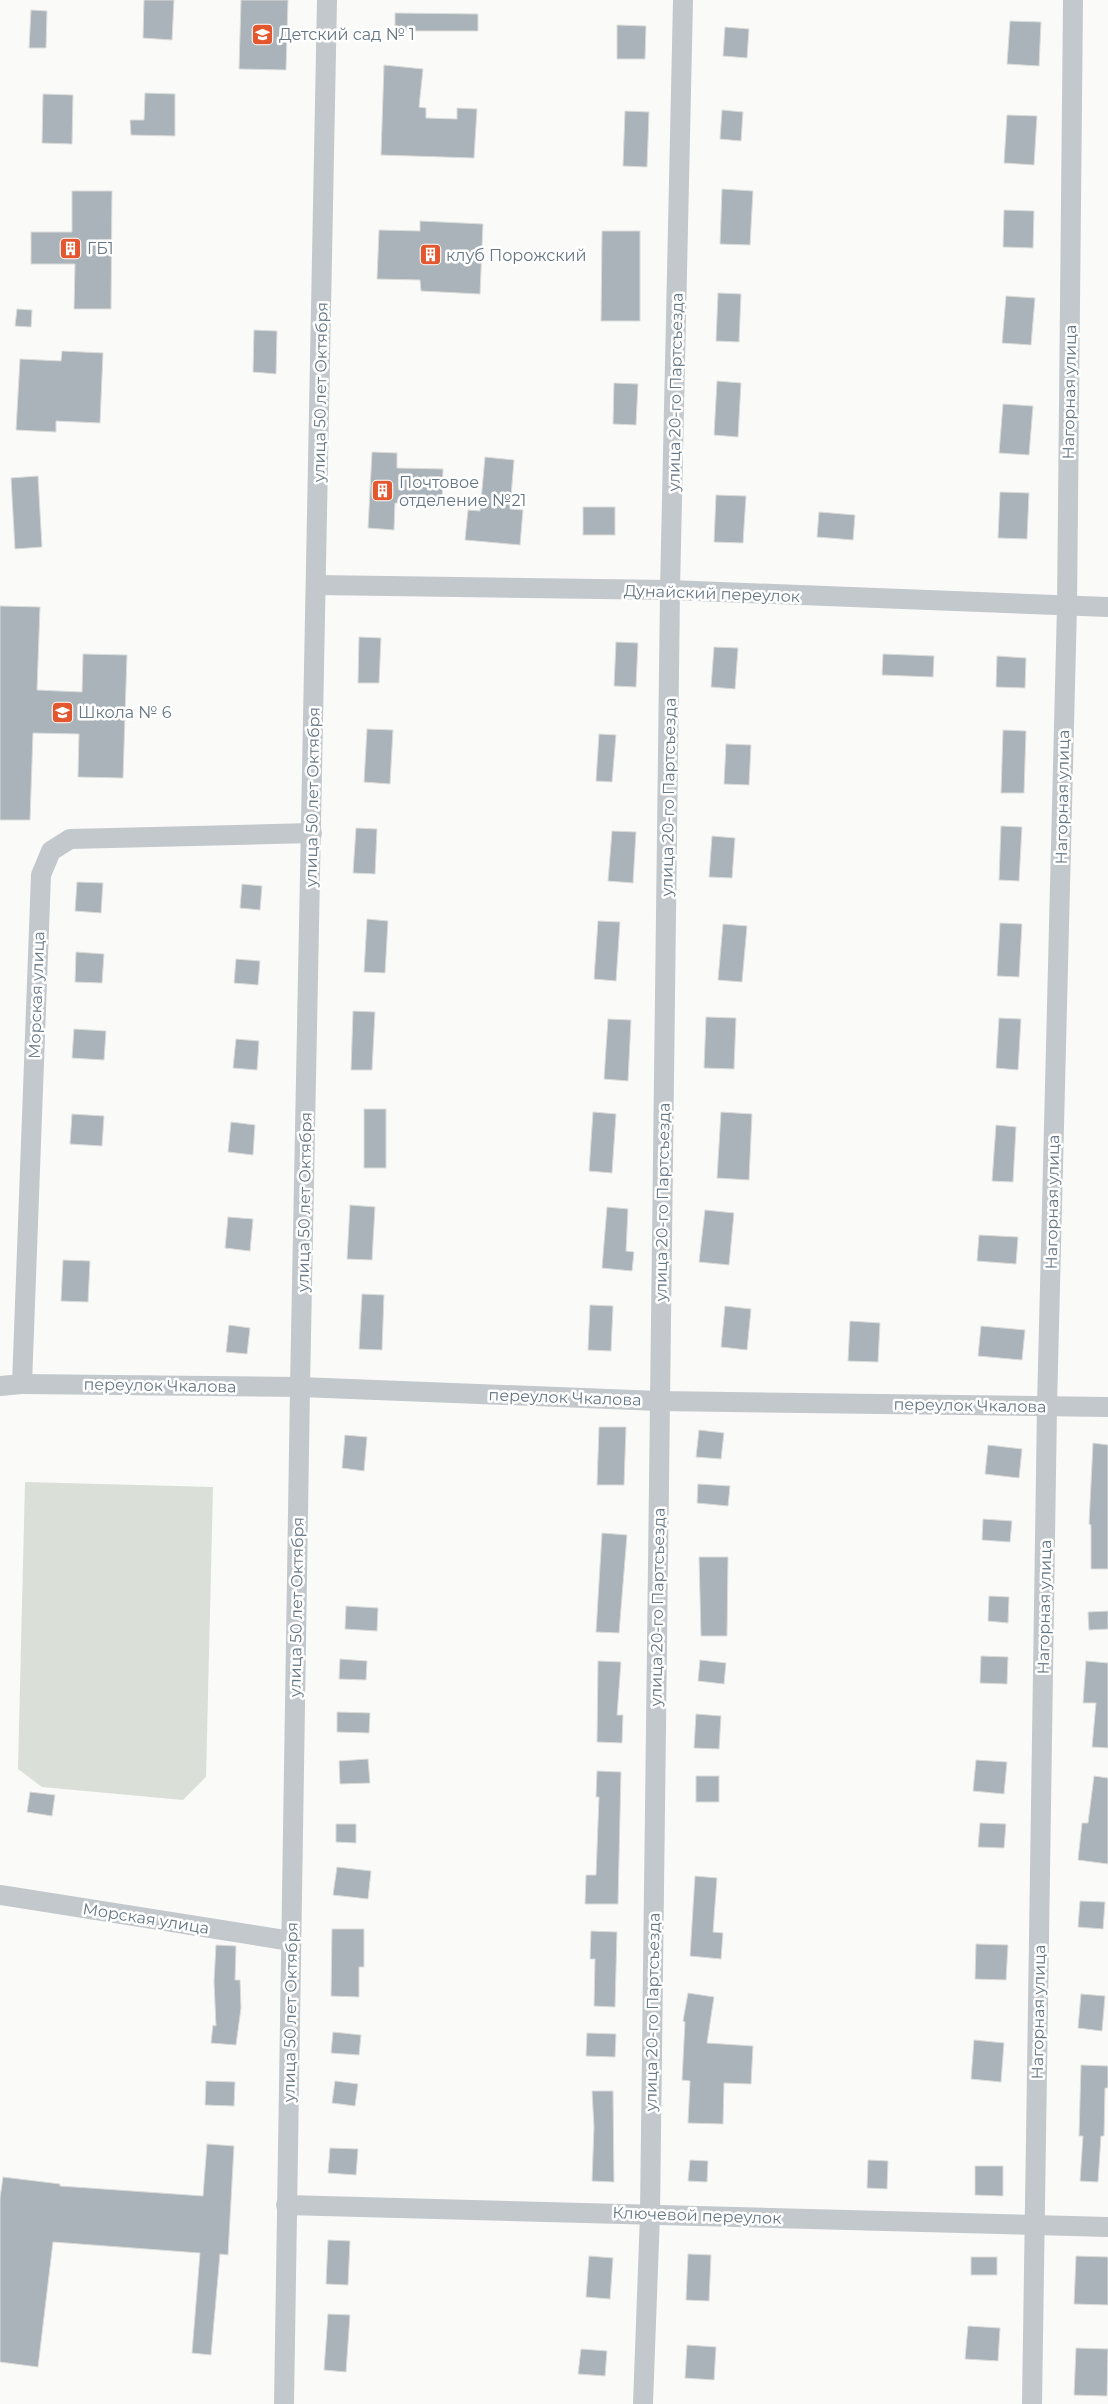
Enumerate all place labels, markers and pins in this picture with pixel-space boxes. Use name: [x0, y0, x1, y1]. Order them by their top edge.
school or university icon: Детский сад № 1: [251, 22, 275, 46]
place label: Детский сад № 1: [279, 25, 415, 44]
building icon: ГБ1: [59, 236, 83, 260]
place label: ГБ1: [87, 239, 114, 258]
building icon: клуб Порожский: [418, 243, 442, 267]
place label: клуб Порожский: [446, 246, 586, 265]
place label: Почтовое отделение №21: [399, 473, 526, 510]
building icon: Почтовое отделение №21: [371, 479, 395, 503]
school or university icon: Школа № 6: [50, 700, 74, 724]
place label: Школа № 6: [78, 703, 172, 722]

